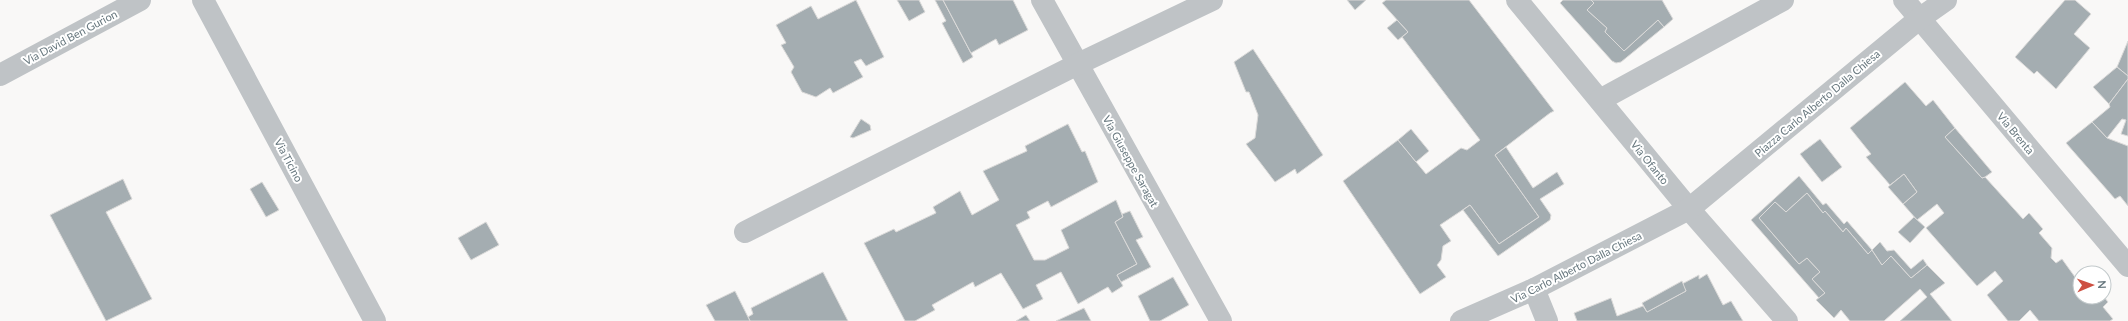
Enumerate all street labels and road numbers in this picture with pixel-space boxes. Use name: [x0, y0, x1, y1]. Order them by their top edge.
street label: Via David Ben Gurion: [21, 7, 119, 67]
street label: Piazza Carlo Alberto Dalla Chiesa: [1752, 47, 1882, 159]
street label: Via Brenta: [1995, 110, 2037, 156]
street label: Via Giuseppe Saragat: [1100, 113, 1162, 209]
street label: Via Ticino: [272, 136, 306, 184]
street label: Via Ofanto: [1628, 137, 1672, 187]
street label: Via Carlo Alberto Dalla Chiesa: [1509, 228, 1643, 306]

